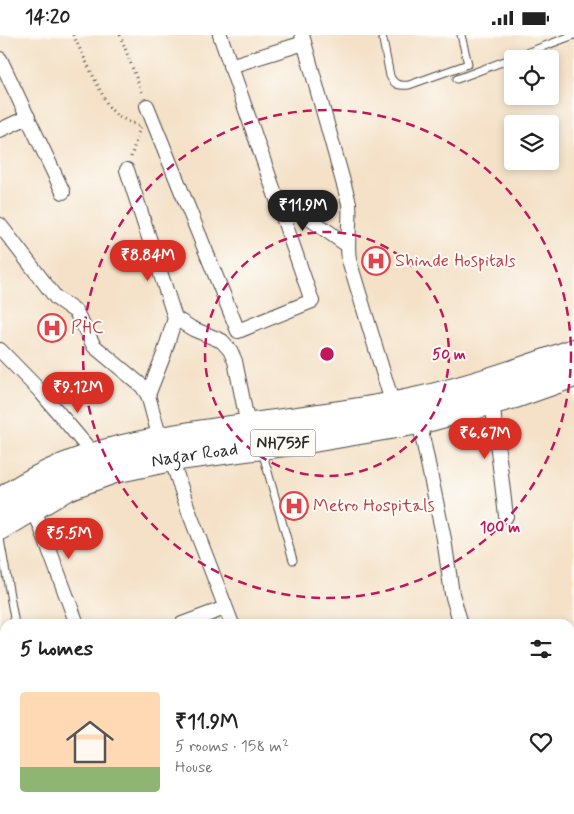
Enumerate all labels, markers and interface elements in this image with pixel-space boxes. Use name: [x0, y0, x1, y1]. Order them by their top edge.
text: 14:20: [25, 5, 70, 30]
map controls: [504, 50, 559, 170]
button: locate: [504, 50, 559, 105]
button: layers: [504, 115, 559, 170]
pin: ₹11.9M: [262, 189, 344, 232]
text: ₹11.9M: [279, 195, 327, 216]
pin: ₹8.84M: [107, 239, 189, 282]
text: ₹8.84M: [121, 245, 175, 266]
hospital icon: Shinde Hospitals: [361, 246, 391, 276]
place label: Shinde Hospitals: [395, 249, 516, 273]
hospital icon: PHC: [37, 313, 67, 343]
place label: PHC: [71, 316, 104, 340]
centre of rings: [318, 345, 336, 363]
text: 50 m: [432, 345, 466, 365]
pin: ₹9.12M: [37, 371, 119, 414]
text: ₹9.12M: [53, 377, 103, 398]
pin: ₹6.67M: [444, 417, 526, 460]
text: ₹6.67M: [460, 423, 510, 444]
road number: NH753F: [250, 429, 316, 457]
street label: Nagar Road: [149, 437, 240, 474]
hospital icon: Metro Hospitals: [279, 491, 309, 521]
place label: Metro Hospitals: [313, 494, 435, 518]
pin: ₹5.5M: [34, 517, 104, 560]
text: 100 m: [480, 518, 520, 538]
text: ₹5.5M: [46, 523, 92, 544]
text: 5 homes: [20, 635, 93, 663]
icon: filters: [527, 635, 555, 663]
text: ₹11.9M: [175, 708, 239, 736]
icon: home: [60, 712, 120, 772]
icon: heart: [527, 728, 555, 756]
text: 5 rooms · 158 m²: [175, 736, 289, 757]
text: House: [175, 757, 213, 778]

